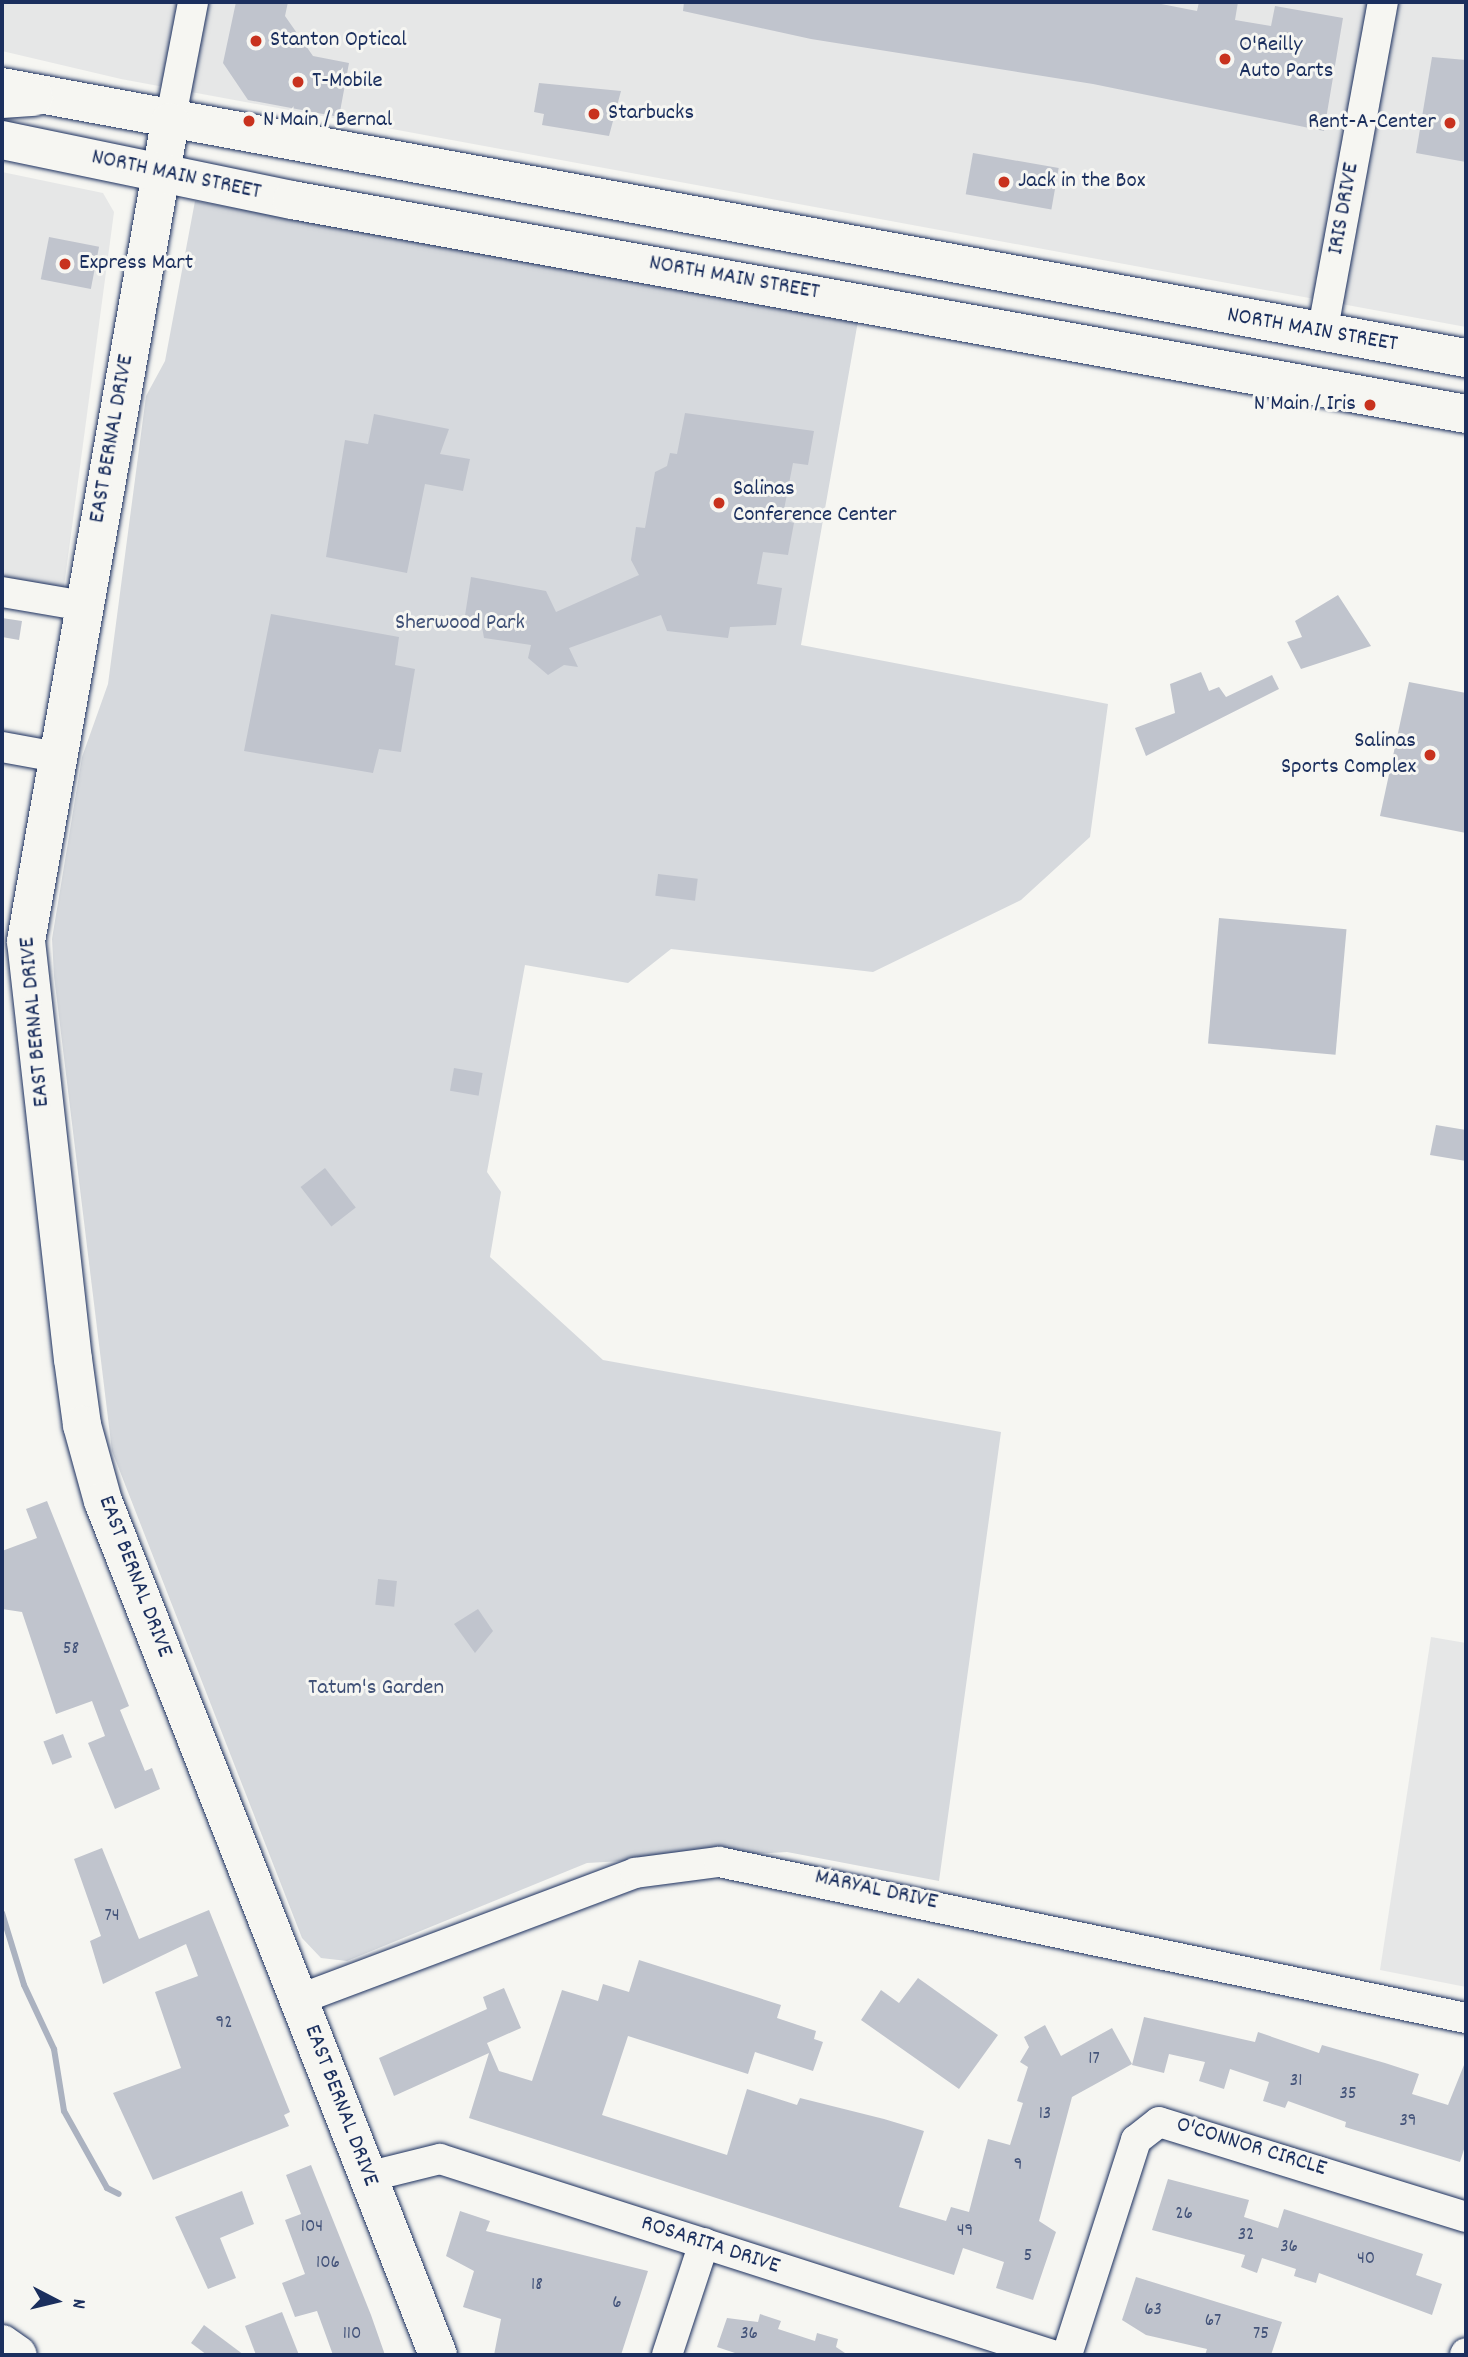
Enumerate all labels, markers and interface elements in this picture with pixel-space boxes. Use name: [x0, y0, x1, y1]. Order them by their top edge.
place label: Stanton Optical: [270, 27, 407, 55]
place label: O'Reilly Auto Parts: [1239, 32, 1333, 86]
marker: Stanton Optical: [248, 33, 264, 49]
marker: O'Reilly Auto Parts: [1217, 51, 1233, 67]
place label: T-Mobile: [312, 68, 383, 96]
marker: T-Mobile: [290, 74, 306, 90]
place label: Starbucks: [608, 100, 694, 128]
marker: Starbucks: [586, 106, 602, 122]
place label: N Main / Bernal: [263, 107, 392, 135]
place label: Rent-A-Center: [1308, 109, 1436, 137]
marker: N Main / Bernal: [241, 113, 257, 129]
marker: Rent-A-Center: [1442, 115, 1458, 131]
street label: NORTH MAIN STREET: [89, 145, 263, 207]
street label: IRIS DRIVE: [1323, 161, 1367, 257]
place label: Jack in the Box: [1018, 168, 1145, 196]
marker: Jack in the Box: [996, 174, 1012, 190]
place label: Express Mart: [79, 250, 193, 278]
street label: NORTH MAIN STREET: [647, 250, 821, 308]
marker: Express Mart: [57, 256, 73, 272]
street label: NORTH MAIN STREET: [1225, 302, 1399, 360]
street label: EAST BERNAL DRIVE: [85, 353, 141, 525]
place label: N Main / Iris: [1254, 391, 1356, 419]
marker: N Main / Iris: [1362, 397, 1378, 413]
place label: Salinas Conference Center: [733, 476, 897, 530]
marker: Salinas Conference Center: [711, 495, 727, 511]
park label: Sherwood Park: [395, 610, 525, 638]
place label: Salinas Sports Complex: [1281, 728, 1416, 782]
marker: Salinas Sports Complex: [1422, 747, 1438, 763]
street label: EAST BERNAL DRIVE: [15, 936, 57, 1108]
street label: EAST BERNAL DRIVE: [91, 1492, 177, 1662]
house number: 58: [63, 1639, 79, 1661]
park label: Tatum's Garden: [308, 1675, 444, 1703]
street label: MARYAL DRIVE: [812, 1865, 940, 1917]
house number: 74: [104, 1906, 120, 1928]
house number: 92: [215, 2013, 233, 2035]
street label: EAST BERNAL DRIVE: [297, 2021, 383, 2191]
house number: 17: [1088, 2049, 1100, 2071]
house number: 31: [1290, 2071, 1302, 2093]
house number: 35: [1339, 2084, 1357, 2106]
house number: 13: [1039, 2104, 1051, 2126]
house number: 39: [1399, 2111, 1417, 2133]
street label: O'CONNOR CIRCLE: [1173, 2112, 1329, 2184]
house number: 9: [1014, 2155, 1022, 2177]
house number: 26: [1175, 2204, 1193, 2226]
street label: ROSARITA DRIVE: [637, 2211, 783, 2281]
house number: 104: [301, 2217, 323, 2239]
house number: 49: [957, 2221, 973, 2243]
house number: 32: [1238, 2225, 1254, 2247]
house number: 36: [1280, 2237, 1298, 2259]
house number: 5: [1024, 2246, 1032, 2268]
house number: 40: [1357, 2249, 1375, 2271]
house number: 106: [316, 2253, 340, 2275]
north arrow: [21, 2266, 91, 2336]
house number: 18: [531, 2275, 543, 2297]
house number: 6: [612, 2293, 622, 2315]
text: N: [63, 2297, 91, 2310]
house number: 63: [1144, 2300, 1162, 2322]
house number: 67: [1205, 2311, 1221, 2333]
house number: 110: [343, 2324, 361, 2346]
house number: 36: [740, 2324, 758, 2346]
house number: 75: [1253, 2324, 1269, 2346]

